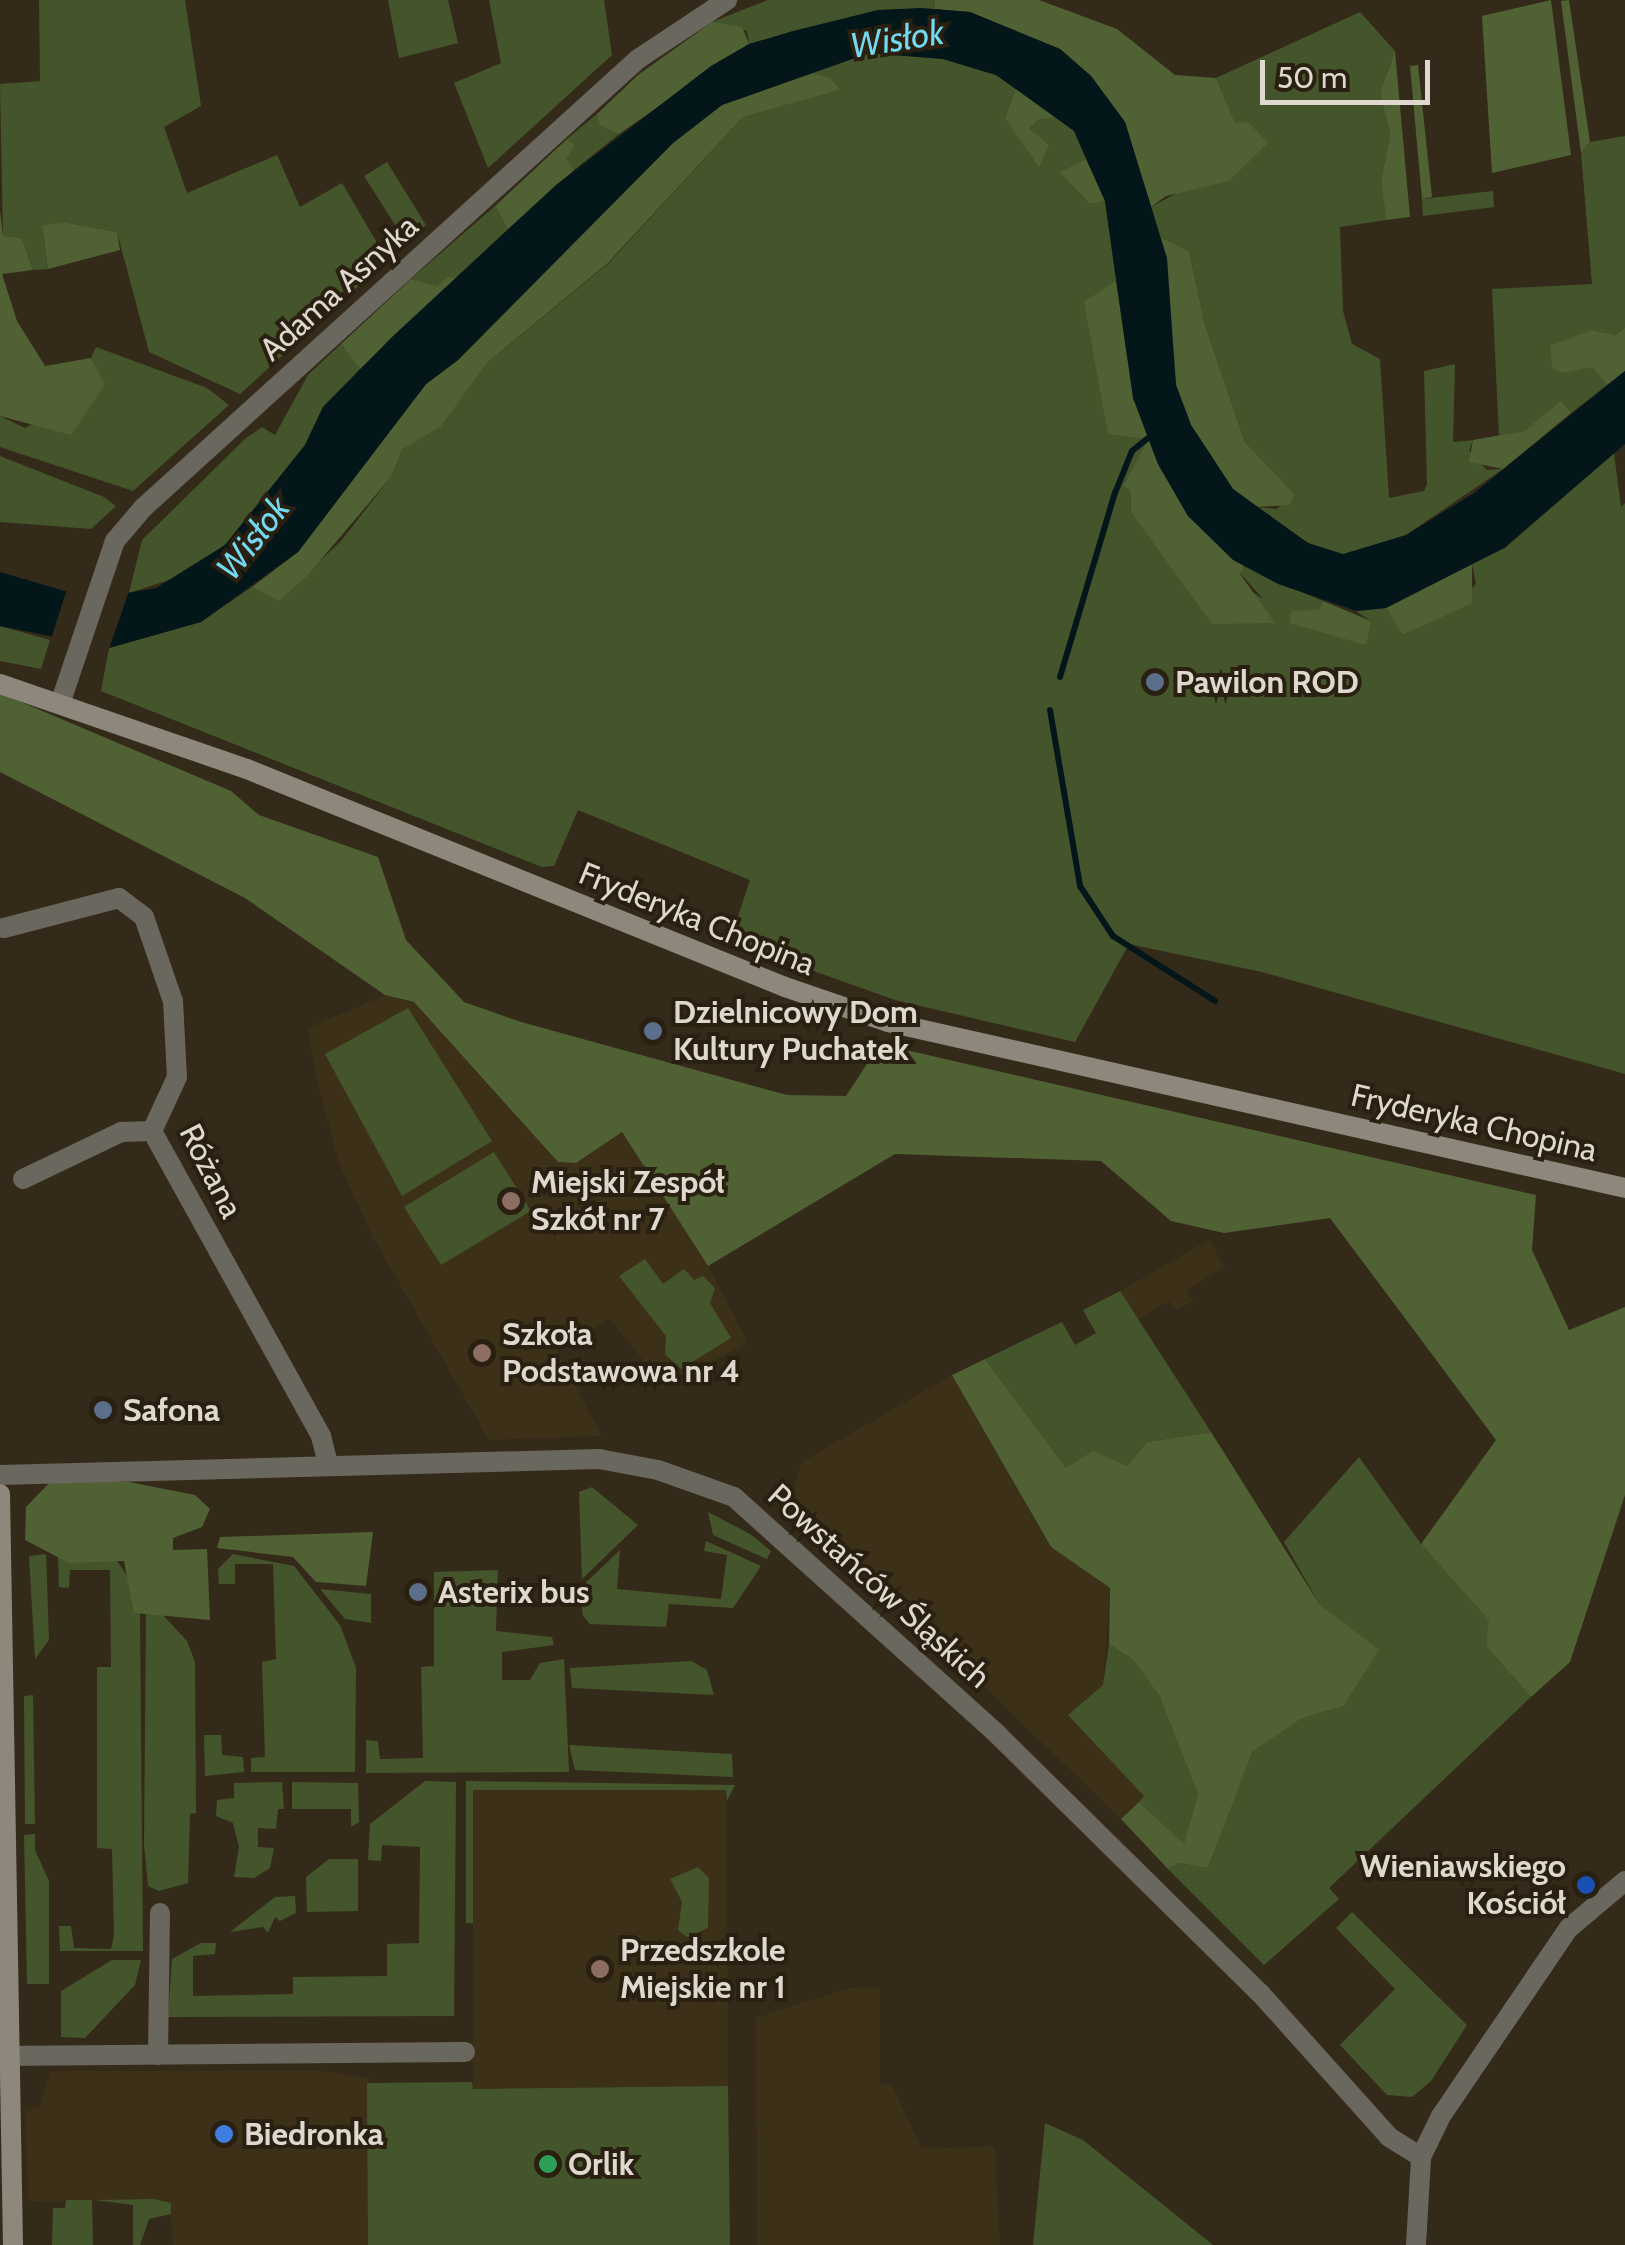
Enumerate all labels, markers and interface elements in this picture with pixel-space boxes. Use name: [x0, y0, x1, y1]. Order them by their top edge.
water label: Wisłok: [847, 11, 947, 67]
scale bar: [1265, 40, 1435, 102]
text: 50 m: [1277, 59, 1347, 96]
street label: Adama Asnyka: [252, 207, 426, 369]
water label: Wisłok: [207, 488, 299, 588]
place label: Pawilon ROD: [1175, 663, 1359, 701]
marker: Pawilon ROD: [1144, 671, 1166, 693]
street label: Fryderyka Chopina: [573, 854, 821, 984]
place label: Dzielnicowy Dom Kultury Puchatek: [673, 994, 918, 1069]
marker: Dzielnicowy Dom Kultury Puchatek: [642, 1020, 664, 1042]
street label: Fryderyka Chopina: [1347, 1076, 1601, 1170]
street label: Różana: [171, 1118, 251, 1224]
place label: Miejski Zespół Szkół nr 7: [531, 1164, 725, 1239]
marker: Miejski Zespół Szkół nr 7: [500, 1190, 522, 1212]
place label: Szkoła Podstawowa nr 4: [502, 1316, 740, 1391]
marker: Szkoła Podstawowa nr 4: [471, 1342, 493, 1364]
place label: Safona: [123, 1391, 220, 1429]
marker: Safona: [92, 1399, 114, 1421]
street label: Powstańców Śląskich: [760, 1476, 998, 1696]
place label: Asterix bus: [438, 1573, 590, 1611]
marker: Asterix bus: [407, 1581, 429, 1603]
place label: Wieniawskiego Kościół: [1360, 1848, 1566, 1923]
marker: Wieniawskiego Kościół: [1575, 1874, 1597, 1896]
place label: Przedszkole Miejskie nr 1: [620, 1932, 786, 2007]
marker: Przedszkole Miejskie nr 1: [589, 1958, 611, 1980]
place label: Biedronka: [244, 2115, 384, 2153]
marker: Biedronka: [213, 2123, 235, 2145]
place label: Orlik: [568, 2145, 634, 2183]
marker: Orlik: [537, 2153, 559, 2175]

